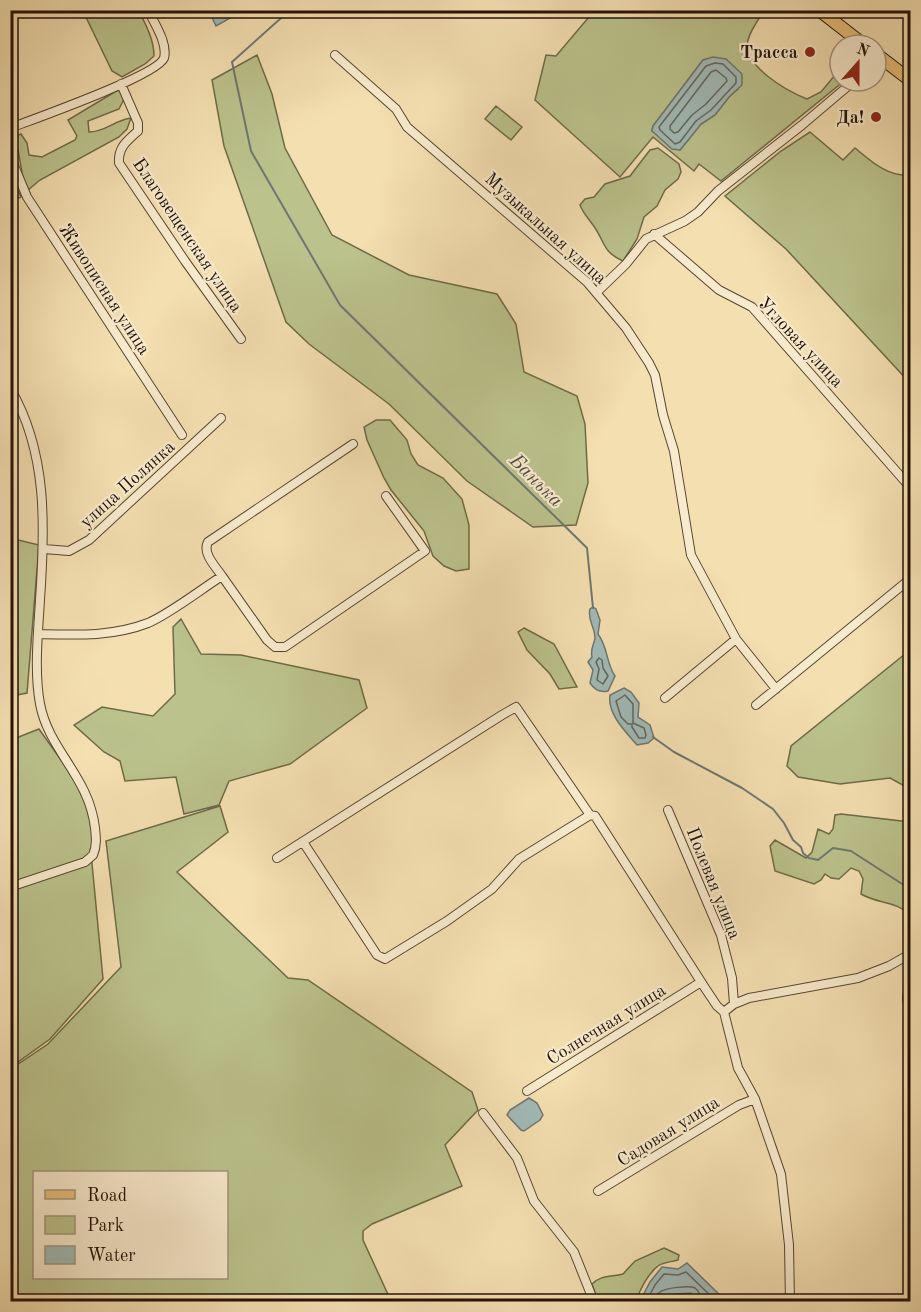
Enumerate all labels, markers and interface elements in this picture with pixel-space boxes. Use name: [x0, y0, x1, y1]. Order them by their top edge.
north arrow: [828, 33, 888, 93]
text: N: [854, 41, 872, 61]
place label: Трасса: [740, 44, 798, 62]
marker: Трасса: [803, 45, 817, 59]
place label: Да!: [836, 109, 864, 127]
marker: Да!: [869, 110, 883, 124]
street label: Благовещенская улица: [129, 155, 245, 316]
street label: Музыкальная улица: [481, 170, 610, 288]
street label: Живописная улица: [55, 221, 153, 358]
street label: Угловая улица: [754, 294, 846, 391]
street label: улица Полянка: [77, 438, 179, 532]
water label: Банька: [505, 450, 566, 512]
street label: Полевая улица: [683, 825, 744, 942]
street label: Солнечная улица: [544, 981, 669, 1069]
street label: Садовая улица: [614, 1093, 723, 1170]
legend: [33, 1171, 228, 1279]
text: Road: [87, 1187, 127, 1205]
text: Park: [87, 1217, 124, 1235]
text: Water: [87, 1247, 136, 1265]

